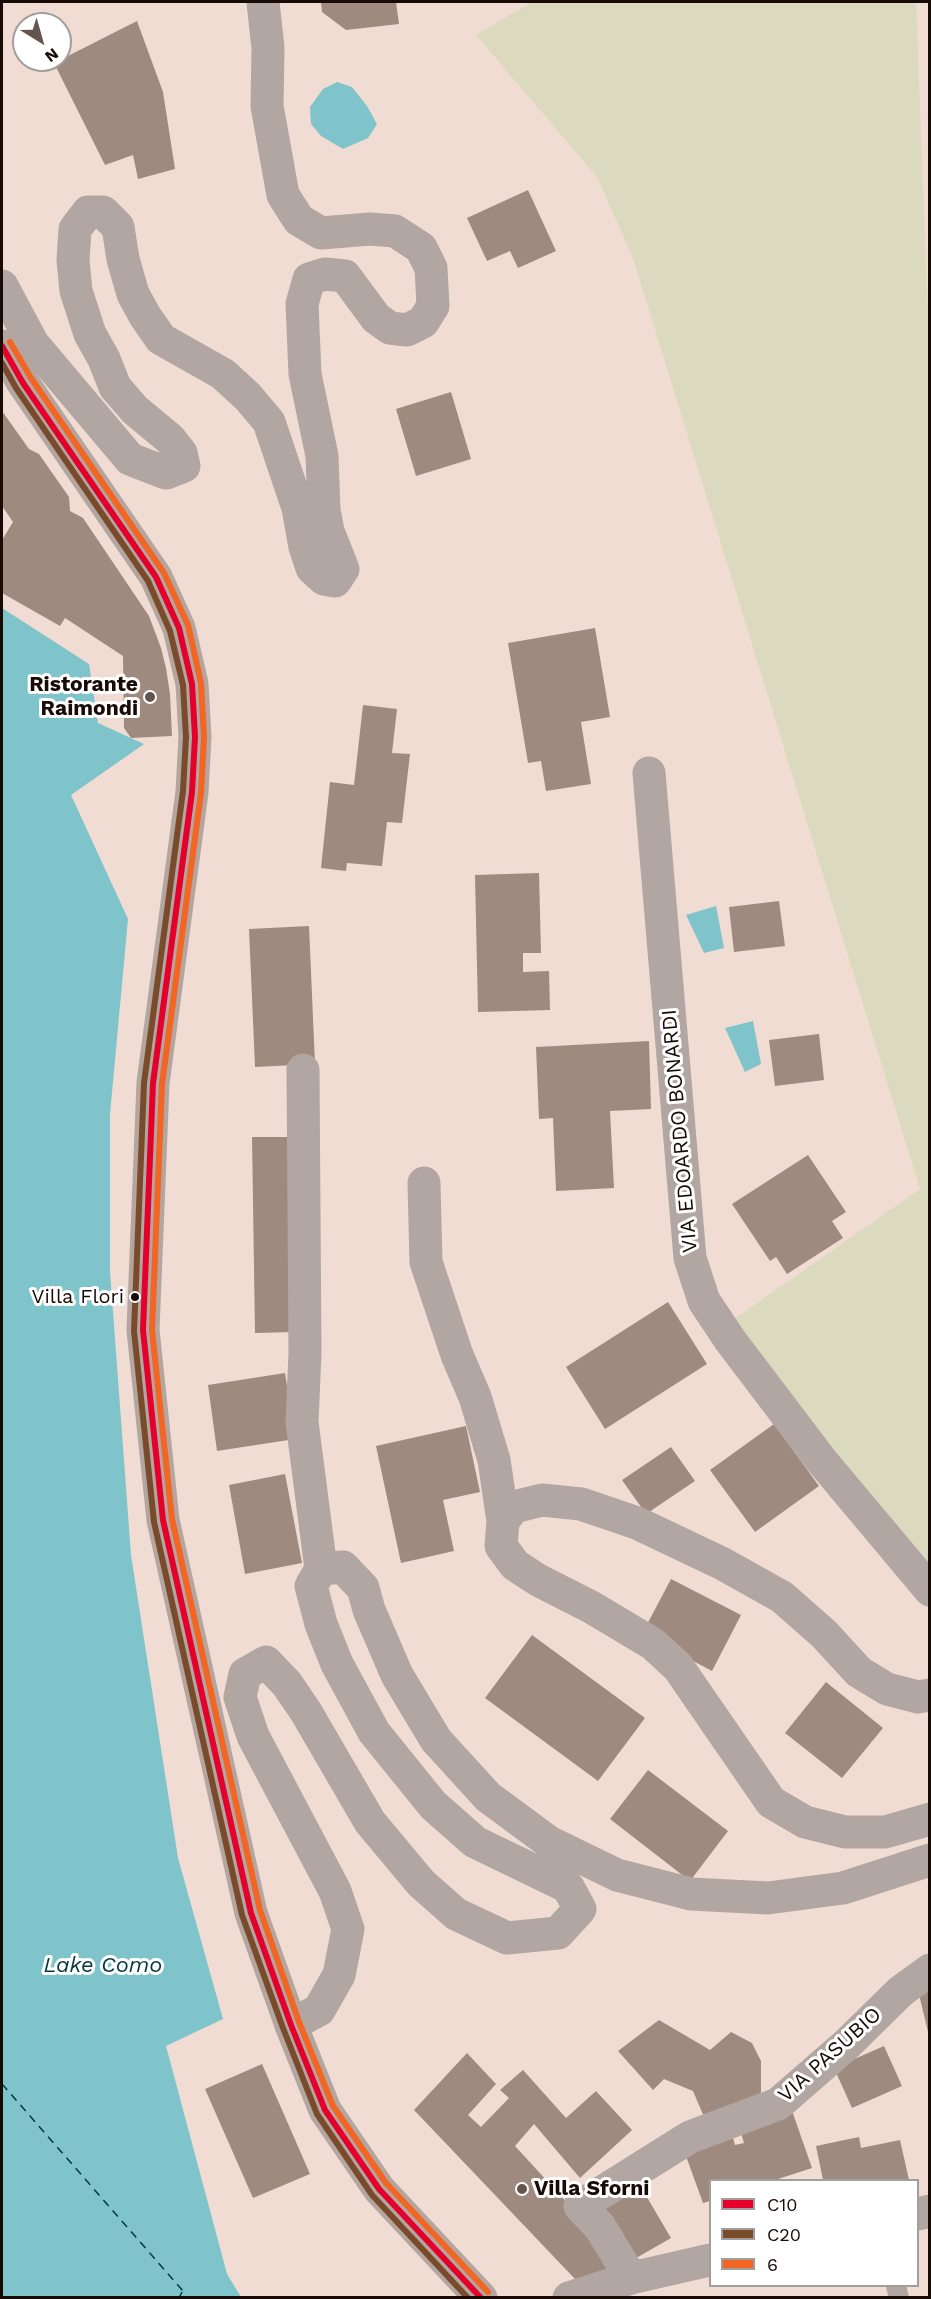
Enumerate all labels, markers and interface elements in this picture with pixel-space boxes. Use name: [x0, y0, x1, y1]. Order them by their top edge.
north arrow: [12, 12, 72, 72]
text: N: [41, 44, 62, 66]
place label: Ristorante Raimondi: [29, 672, 138, 722]
marker: Ristorante Raimondi: [143, 690, 157, 704]
street label: VIA EDOARDO BONARDI: [657, 1008, 703, 1254]
place label: Villa Flori: [32, 1285, 124, 1309]
marker: Villa Flori: [129, 1291, 141, 1303]
water label: Lake Como: [44, 1953, 162, 1979]
street label: VIA PASUBIO: [773, 2002, 887, 2108]
place label: Villa Sforni: [534, 2176, 649, 2202]
legend: [709, 2179, 919, 2287]
marker: Villa Sforni: [515, 2182, 529, 2196]
text: C10: [767, 2194, 798, 2215]
text: C20: [767, 2224, 801, 2245]
text: 6: [767, 2254, 778, 2275]

